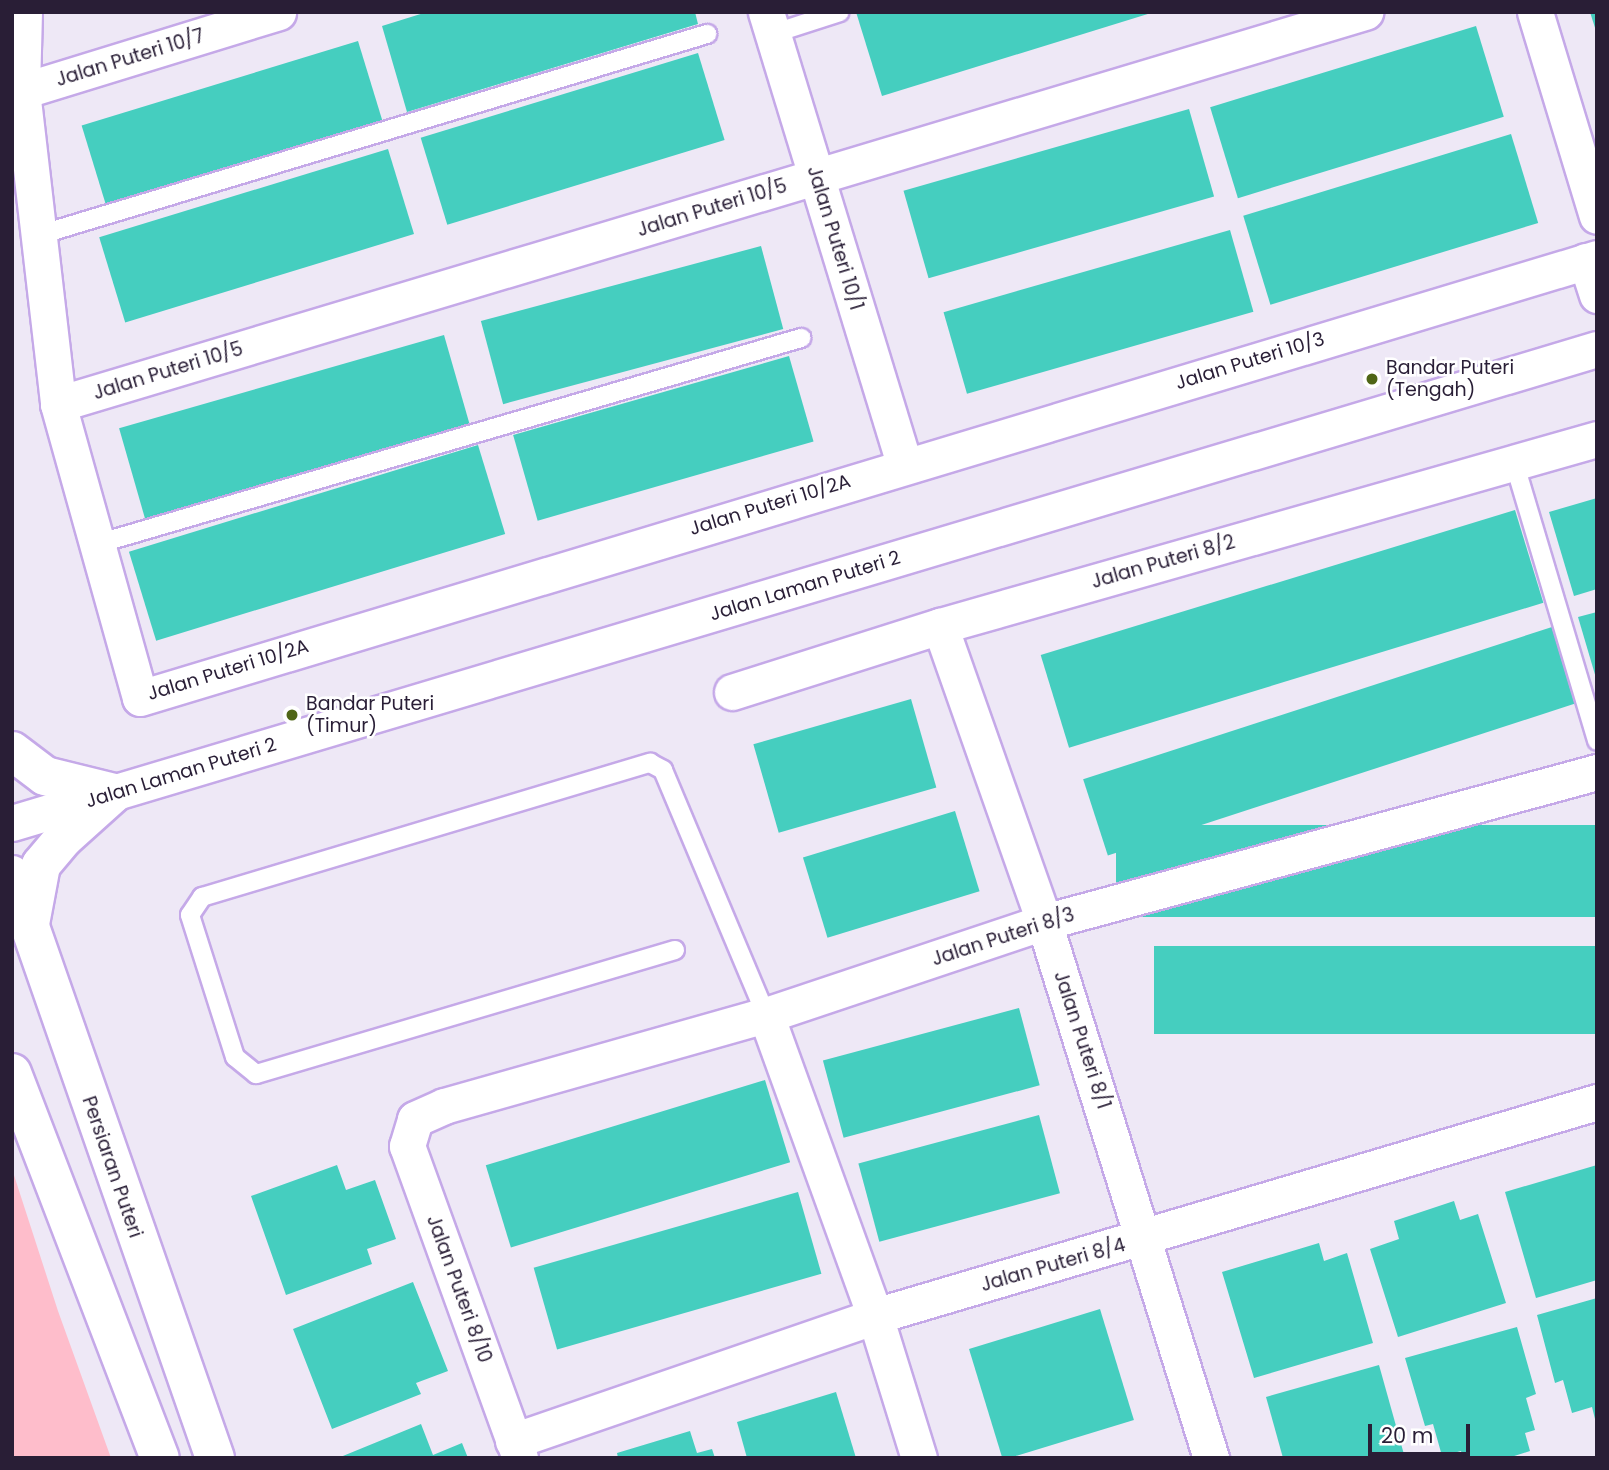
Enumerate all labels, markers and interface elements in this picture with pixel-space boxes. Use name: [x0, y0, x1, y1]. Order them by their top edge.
street label: Jalan Puteri 10/7: [53, 25, 207, 91]
street label: Jalan Puteri 10/1: [802, 163, 868, 313]
street label: Jalan Puteri 10/5: [634, 174, 790, 242]
street label: Jalan Puteri 10/3: [1173, 327, 1327, 395]
street label: Jalan Puteri 10/5: [90, 337, 246, 405]
place label: Bandar Puteri (Tengah): [1386, 357, 1514, 401]
marker: Bandar Puteri (Tengah): [1364, 371, 1380, 387]
street label: Jalan Puteri 10/2A: [687, 470, 853, 540]
street label: Jalan Puteri 8/2: [1089, 531, 1237, 593]
street label: Jalan Laman Puteri 2: [707, 546, 903, 626]
street label: Jalan Puteri 10/2A: [145, 635, 311, 705]
place label: Bandar Puteri (Timur): [306, 693, 434, 737]
marker: Bandar Puteri (Timur): [284, 707, 300, 723]
street label: Jalan Laman Puteri 2: [83, 733, 279, 813]
street label: Jalan Puteri 8/3: [929, 903, 1077, 971]
street label: Jalan Puteri 8/1: [1049, 968, 1115, 1112]
street label: Persiaran Puteri: [77, 1093, 147, 1241]
street label: Jalan Puteri 8/10: [422, 1212, 496, 1366]
street label: Jalan Puteri 8/4: [978, 1233, 1128, 1297]
scale bar: [1371, 1410, 1472, 1454]
text: 20 m: [1381, 1421, 1434, 1450]

